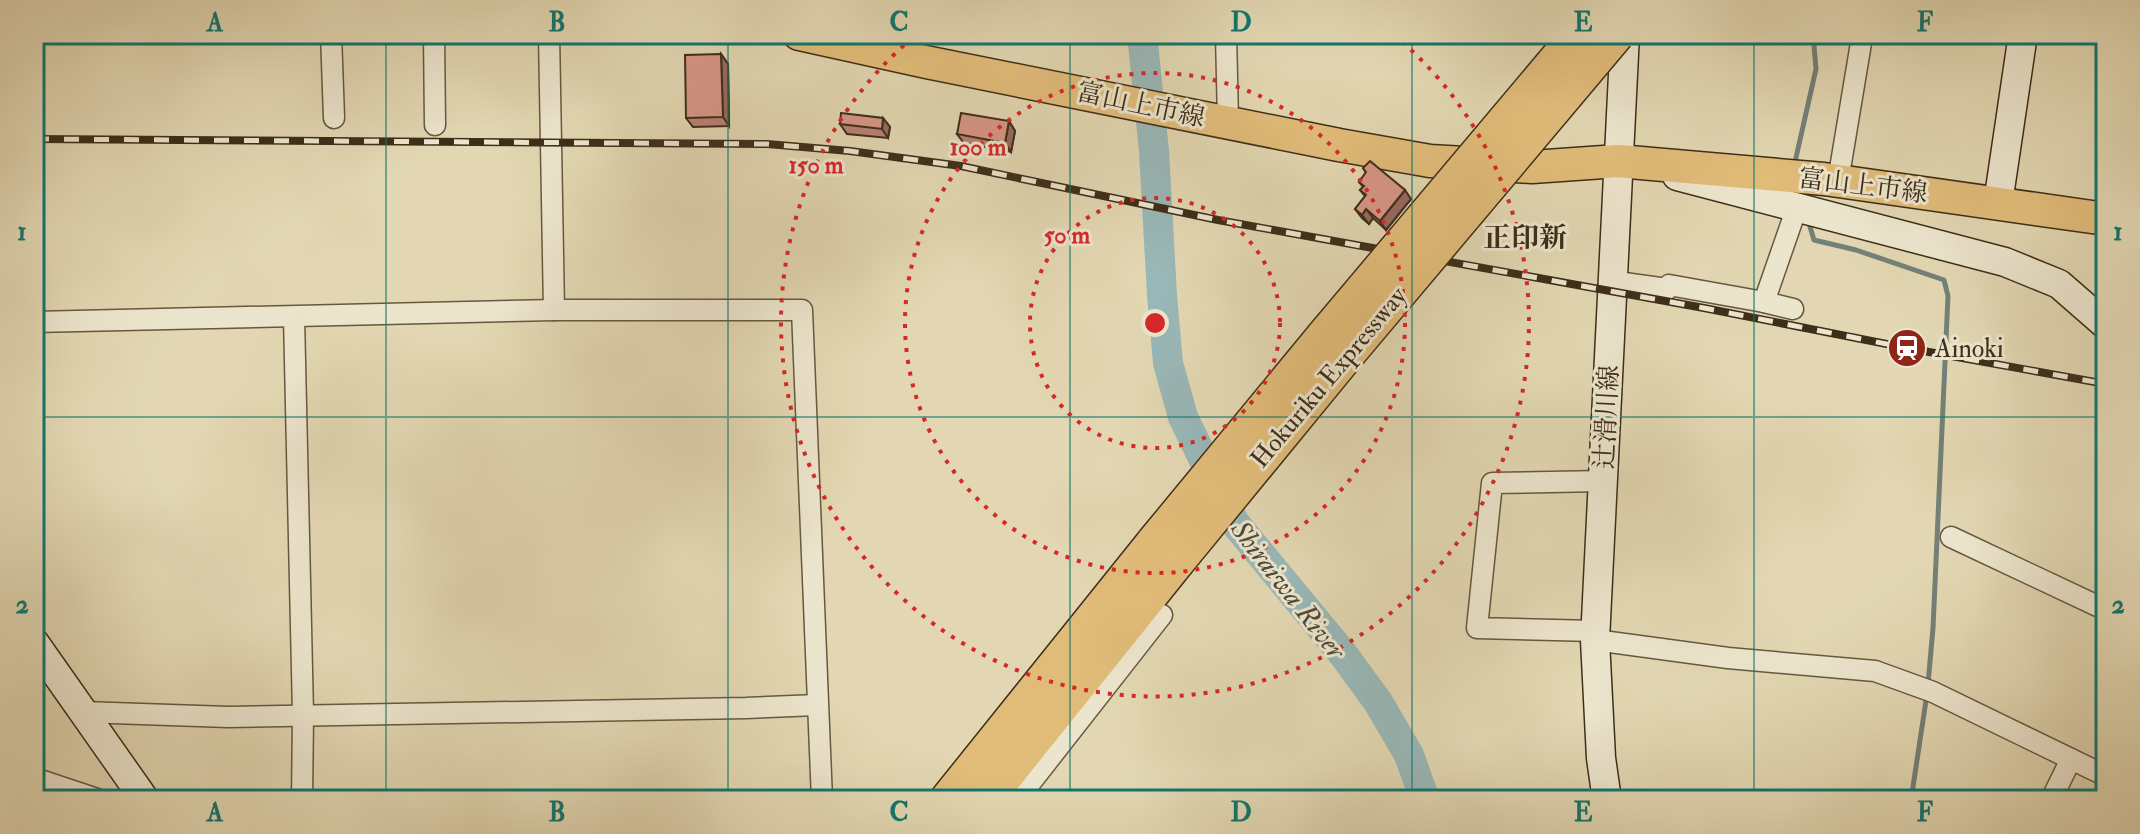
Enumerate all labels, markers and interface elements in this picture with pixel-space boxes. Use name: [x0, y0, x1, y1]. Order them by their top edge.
text: A: [206, 7, 224, 39]
text: B: [548, 7, 566, 39]
text: C: [889, 7, 909, 39]
text: D: [1230, 7, 1252, 39]
text: E: [1574, 7, 1593, 39]
text: F: [1917, 7, 1934, 39]
street label: 富山上市線: [1074, 76, 1208, 134]
text: 100 m: [950, 132, 1007, 163]
text: 150 m: [789, 150, 844, 181]
street label: 富山上市線: [1796, 162, 1929, 210]
text: 1: [17, 216, 27, 248]
text: 1: [2113, 216, 2123, 248]
text: 50 m: [1044, 220, 1091, 251]
district label: 正印新: [1483, 221, 1567, 256]
street label: Hokuriku Expressway: [1244, 280, 1415, 475]
centre of rings: [1141, 309, 1169, 337]
station icon: Ainoki: [1886, 327, 1928, 369]
place label: Ainoki: [1934, 333, 2004, 365]
street label: 辻滑川線: [1588, 364, 1626, 470]
water label: Shiraiwa River: [1222, 513, 1354, 668]
text: 2: [15, 589, 29, 621]
text: 2: [2111, 589, 2125, 621]
text: A: [206, 797, 224, 829]
text: B: [548, 797, 566, 829]
text: C: [889, 797, 909, 829]
text: D: [1230, 797, 1252, 829]
text: E: [1574, 797, 1593, 829]
text: F: [1917, 797, 1934, 829]

